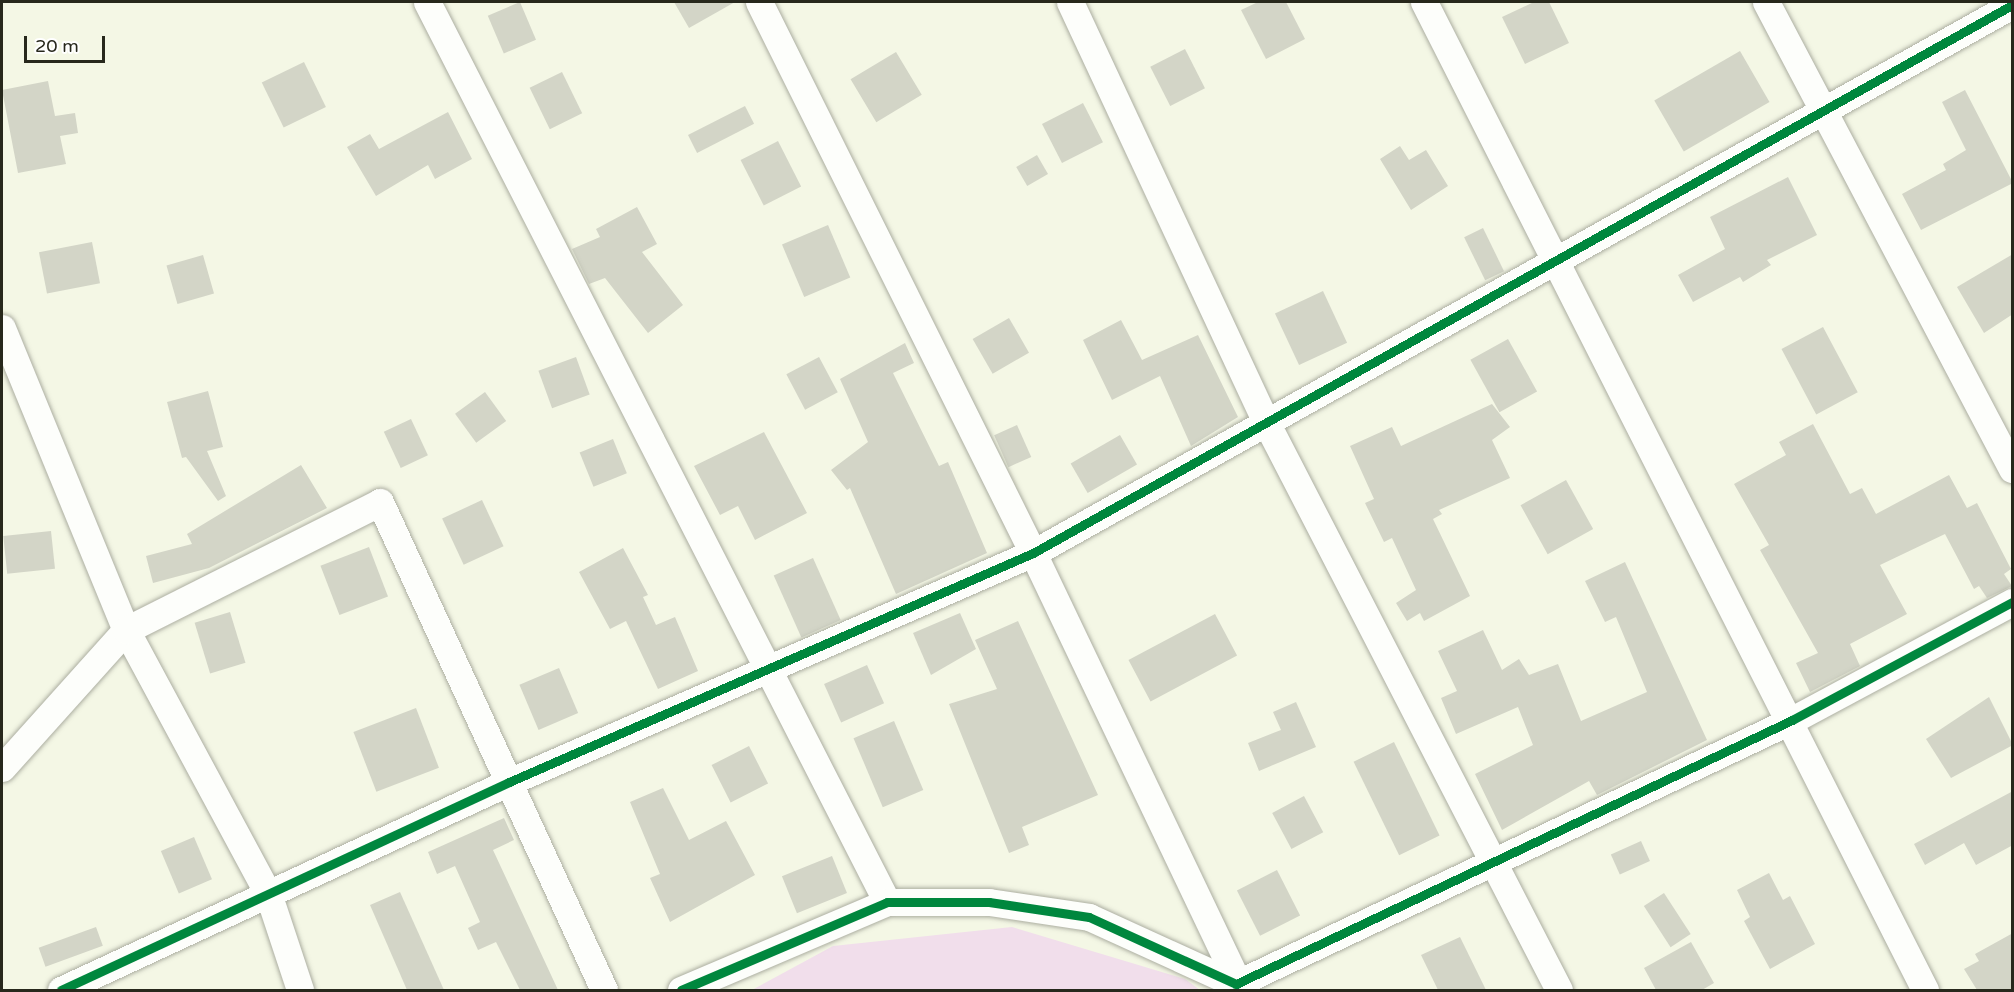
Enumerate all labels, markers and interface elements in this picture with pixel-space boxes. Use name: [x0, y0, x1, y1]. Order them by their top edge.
scale bar: [27, 24, 108, 62]
text: 20 m: [35, 35, 79, 57]

